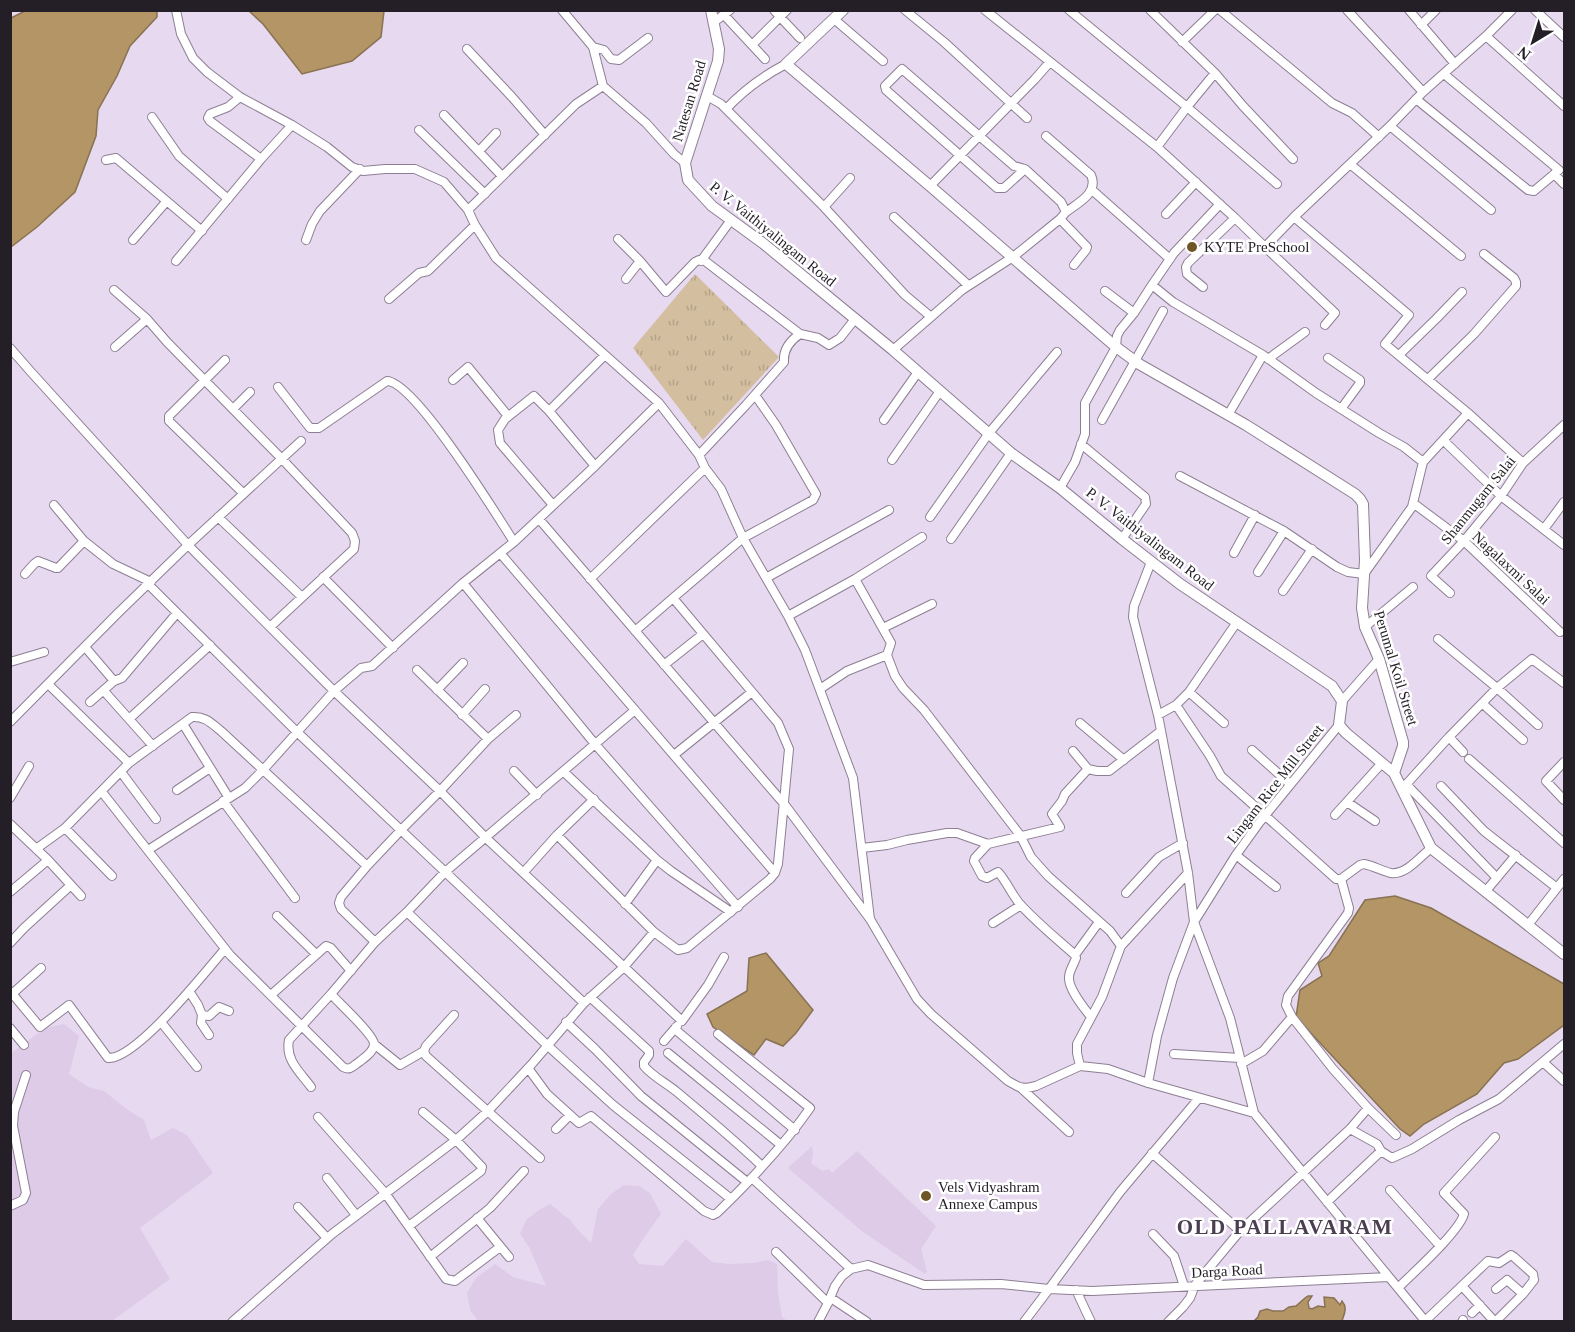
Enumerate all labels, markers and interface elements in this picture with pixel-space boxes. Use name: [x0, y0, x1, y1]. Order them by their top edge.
north arrow: [1503, 12, 1563, 72]
text: N: [1514, 43, 1534, 64]
street label: Natesan Road: [669, 58, 709, 143]
street label: P. V. Vaithiyalingam Road: [707, 178, 839, 290]
place label: KYTE PreSchool: [1204, 239, 1309, 255]
marker: KYTE PreSchool: [1185, 240, 1199, 254]
street label: Shanmugam Salai: [1438, 453, 1518, 547]
street label: P. V. Vaithiyalingam Road: [1083, 484, 1217, 594]
street label: Nagalaxmi Salai: [1469, 528, 1553, 608]
street label: Perumal Koil Street: [1371, 609, 1421, 728]
street label: Lingam Rice Mill Street: [1224, 721, 1327, 847]
place label: Vels Vidyashram Annexe Campus: [938, 1179, 1040, 1212]
marker: Vels Vidyashram Annexe Campus: [919, 1189, 933, 1203]
district label: OLD PALLAVARAM: [1177, 1215, 1393, 1239]
street label: Darga Road: [1191, 1261, 1264, 1281]

